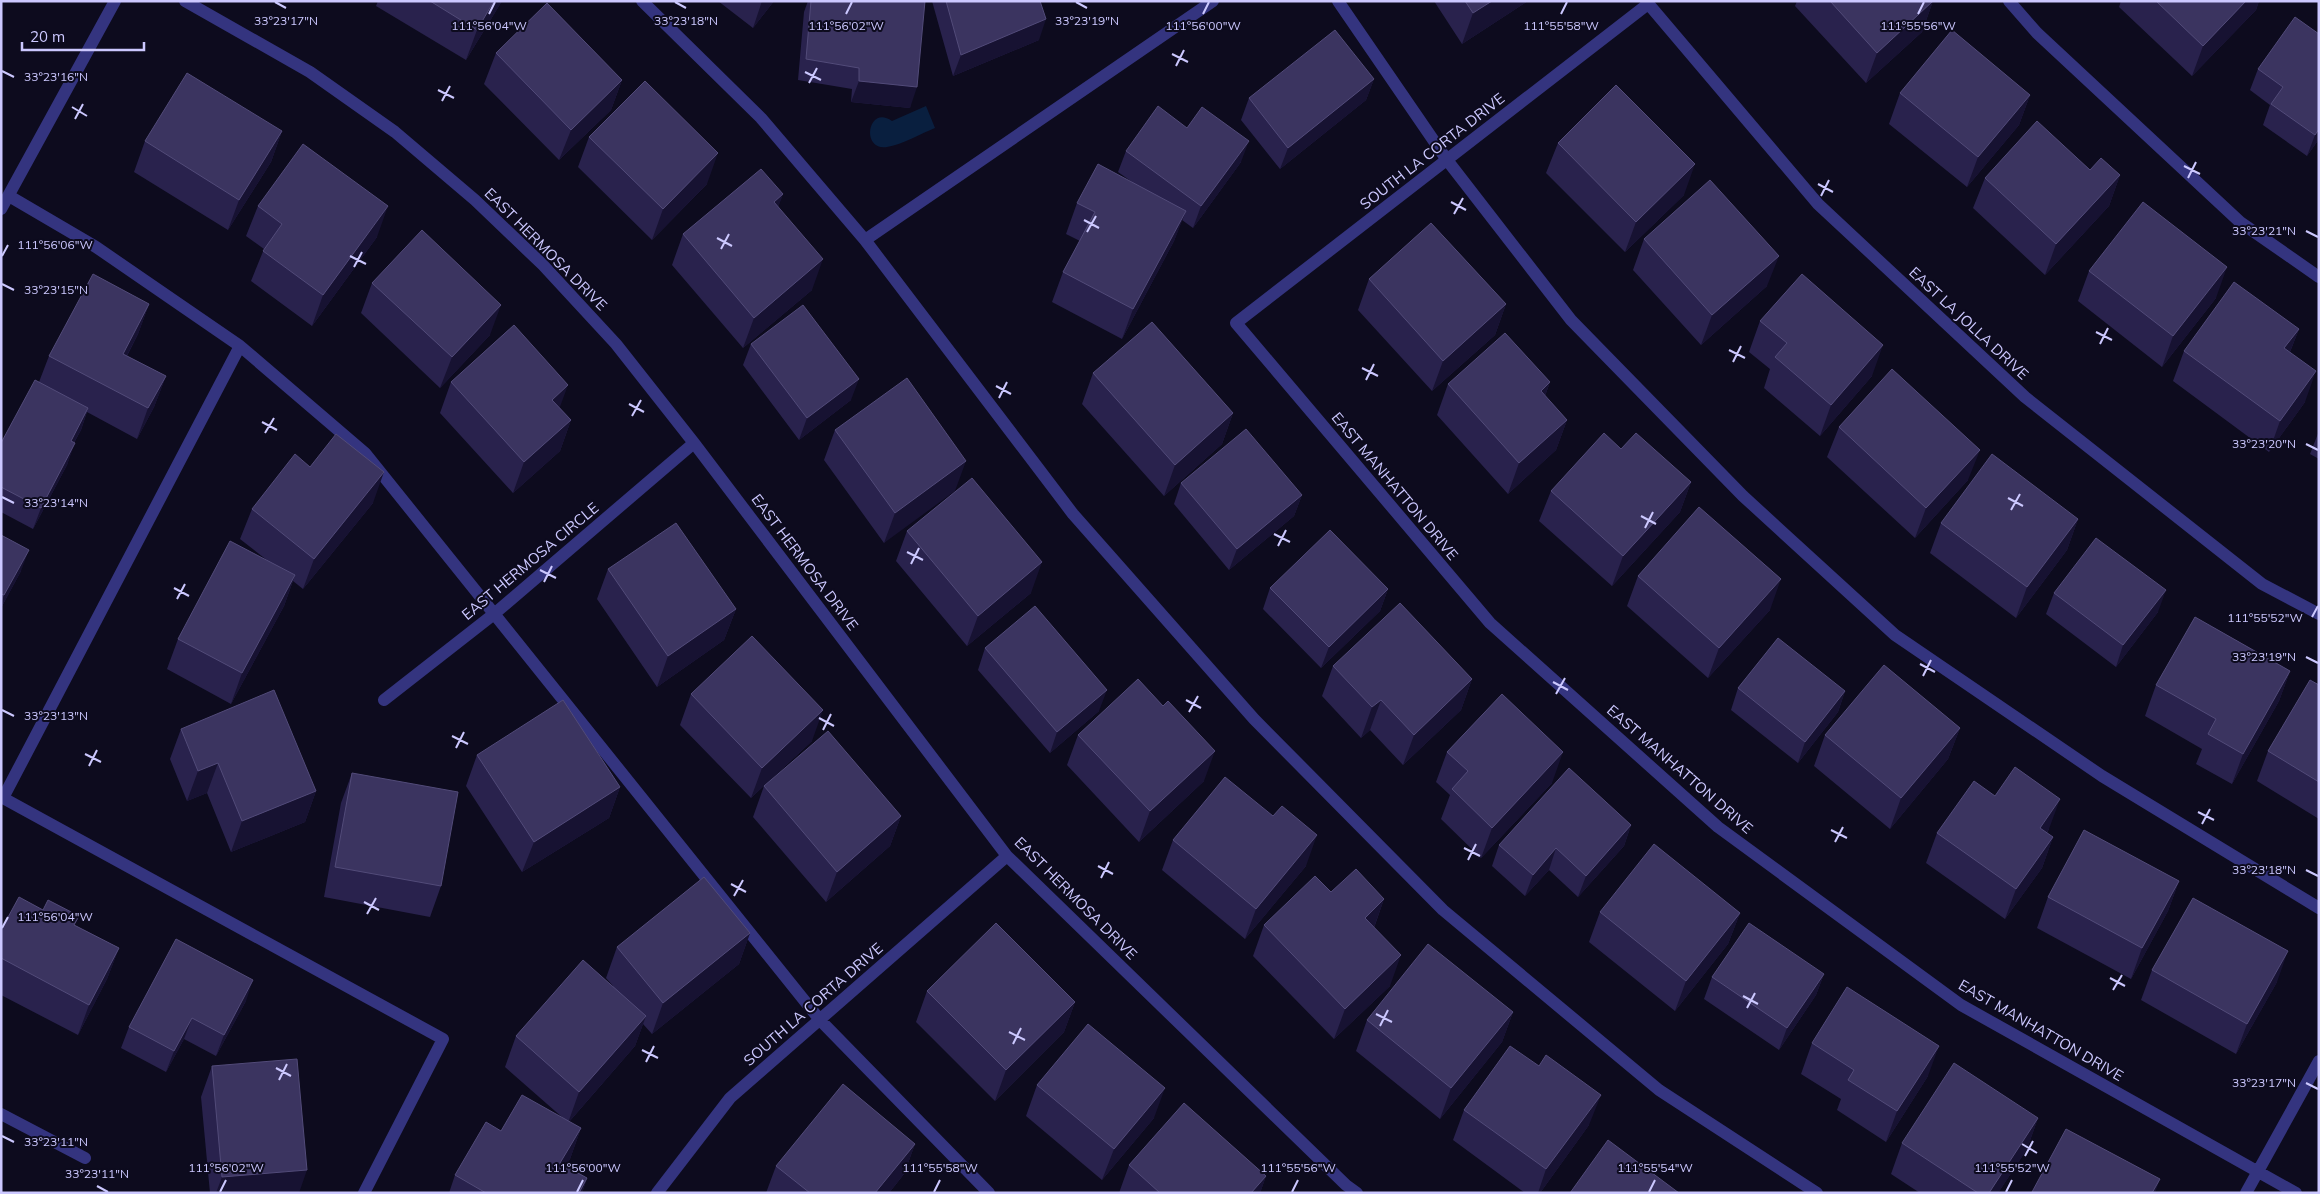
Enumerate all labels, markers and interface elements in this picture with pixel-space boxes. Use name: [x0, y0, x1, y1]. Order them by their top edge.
text: 33°23'17"N: [254, 13, 318, 28]
text: 33°23'18"N: [654, 13, 718, 28]
text: 33°23'19"N: [1055, 13, 1119, 28]
text: 111°56'04"W: [451, 18, 527, 33]
text: 111°56'02"W: [808, 18, 884, 33]
text: 111°56'00"W: [1165, 18, 1241, 33]
text: 111°55'58"W: [1523, 18, 1599, 33]
text: 111°55'56"W: [1880, 18, 1956, 33]
scale bar: [22, 20, 145, 52]
text: 20 m: [30, 27, 65, 46]
text: 33°23'16"N: [24, 69, 88, 84]
street label: SOUTH LA CORTA DRIVE: [1356, 89, 1508, 213]
street label: EAST HERMOSA DRIVE: [481, 184, 611, 314]
text: 33°23'21"N: [2232, 223, 2296, 238]
text: 111°56'06"W: [17, 237, 93, 252]
street label: EAST LA JOLLA DRIVE: [1905, 263, 2033, 384]
text: 33°23'15"N: [24, 282, 88, 297]
street label: EAST MANHATTON DRIVE: [1328, 408, 1463, 564]
text: 33°23'20"N: [2232, 436, 2296, 451]
street label: EAST HERMOSA DRIVE: [748, 490, 863, 634]
text: 33°23'14"N: [24, 495, 88, 510]
street label: EAST HERMOSA CIRCLE: [458, 498, 602, 624]
text: 111°55'52"W: [2227, 610, 2303, 625]
text: 33°23'19"N: [2232, 649, 2296, 664]
street label: EAST MANHATTON DRIVE: [1603, 700, 1757, 838]
text: 33°23'13"N: [24, 708, 88, 723]
street label: EAST HERMOSA DRIVE: [1011, 833, 1141, 963]
text: 33°23'18"N: [2232, 862, 2296, 877]
text: 111°56'04"W: [17, 909, 93, 924]
street label: SOUTH LA CORTA DRIVE: [739, 938, 887, 1070]
street label: EAST MANHATTON DRIVE: [1955, 975, 2127, 1085]
text: 33°23'17"N: [2232, 1075, 2296, 1090]
text: 33°23'11"N: [24, 1134, 88, 1149]
text: 111°56'02"W: [188, 1160, 264, 1175]
text: 111°56'00"W: [545, 1160, 621, 1175]
text: 111°55'58"W: [902, 1160, 978, 1175]
text: 111°55'56"W: [1260, 1160, 1336, 1175]
text: 111°55'54"W: [1617, 1160, 1693, 1175]
text: 111°55'52"W: [1974, 1160, 2050, 1175]
text: 33°23'11"N: [65, 1166, 129, 1181]

